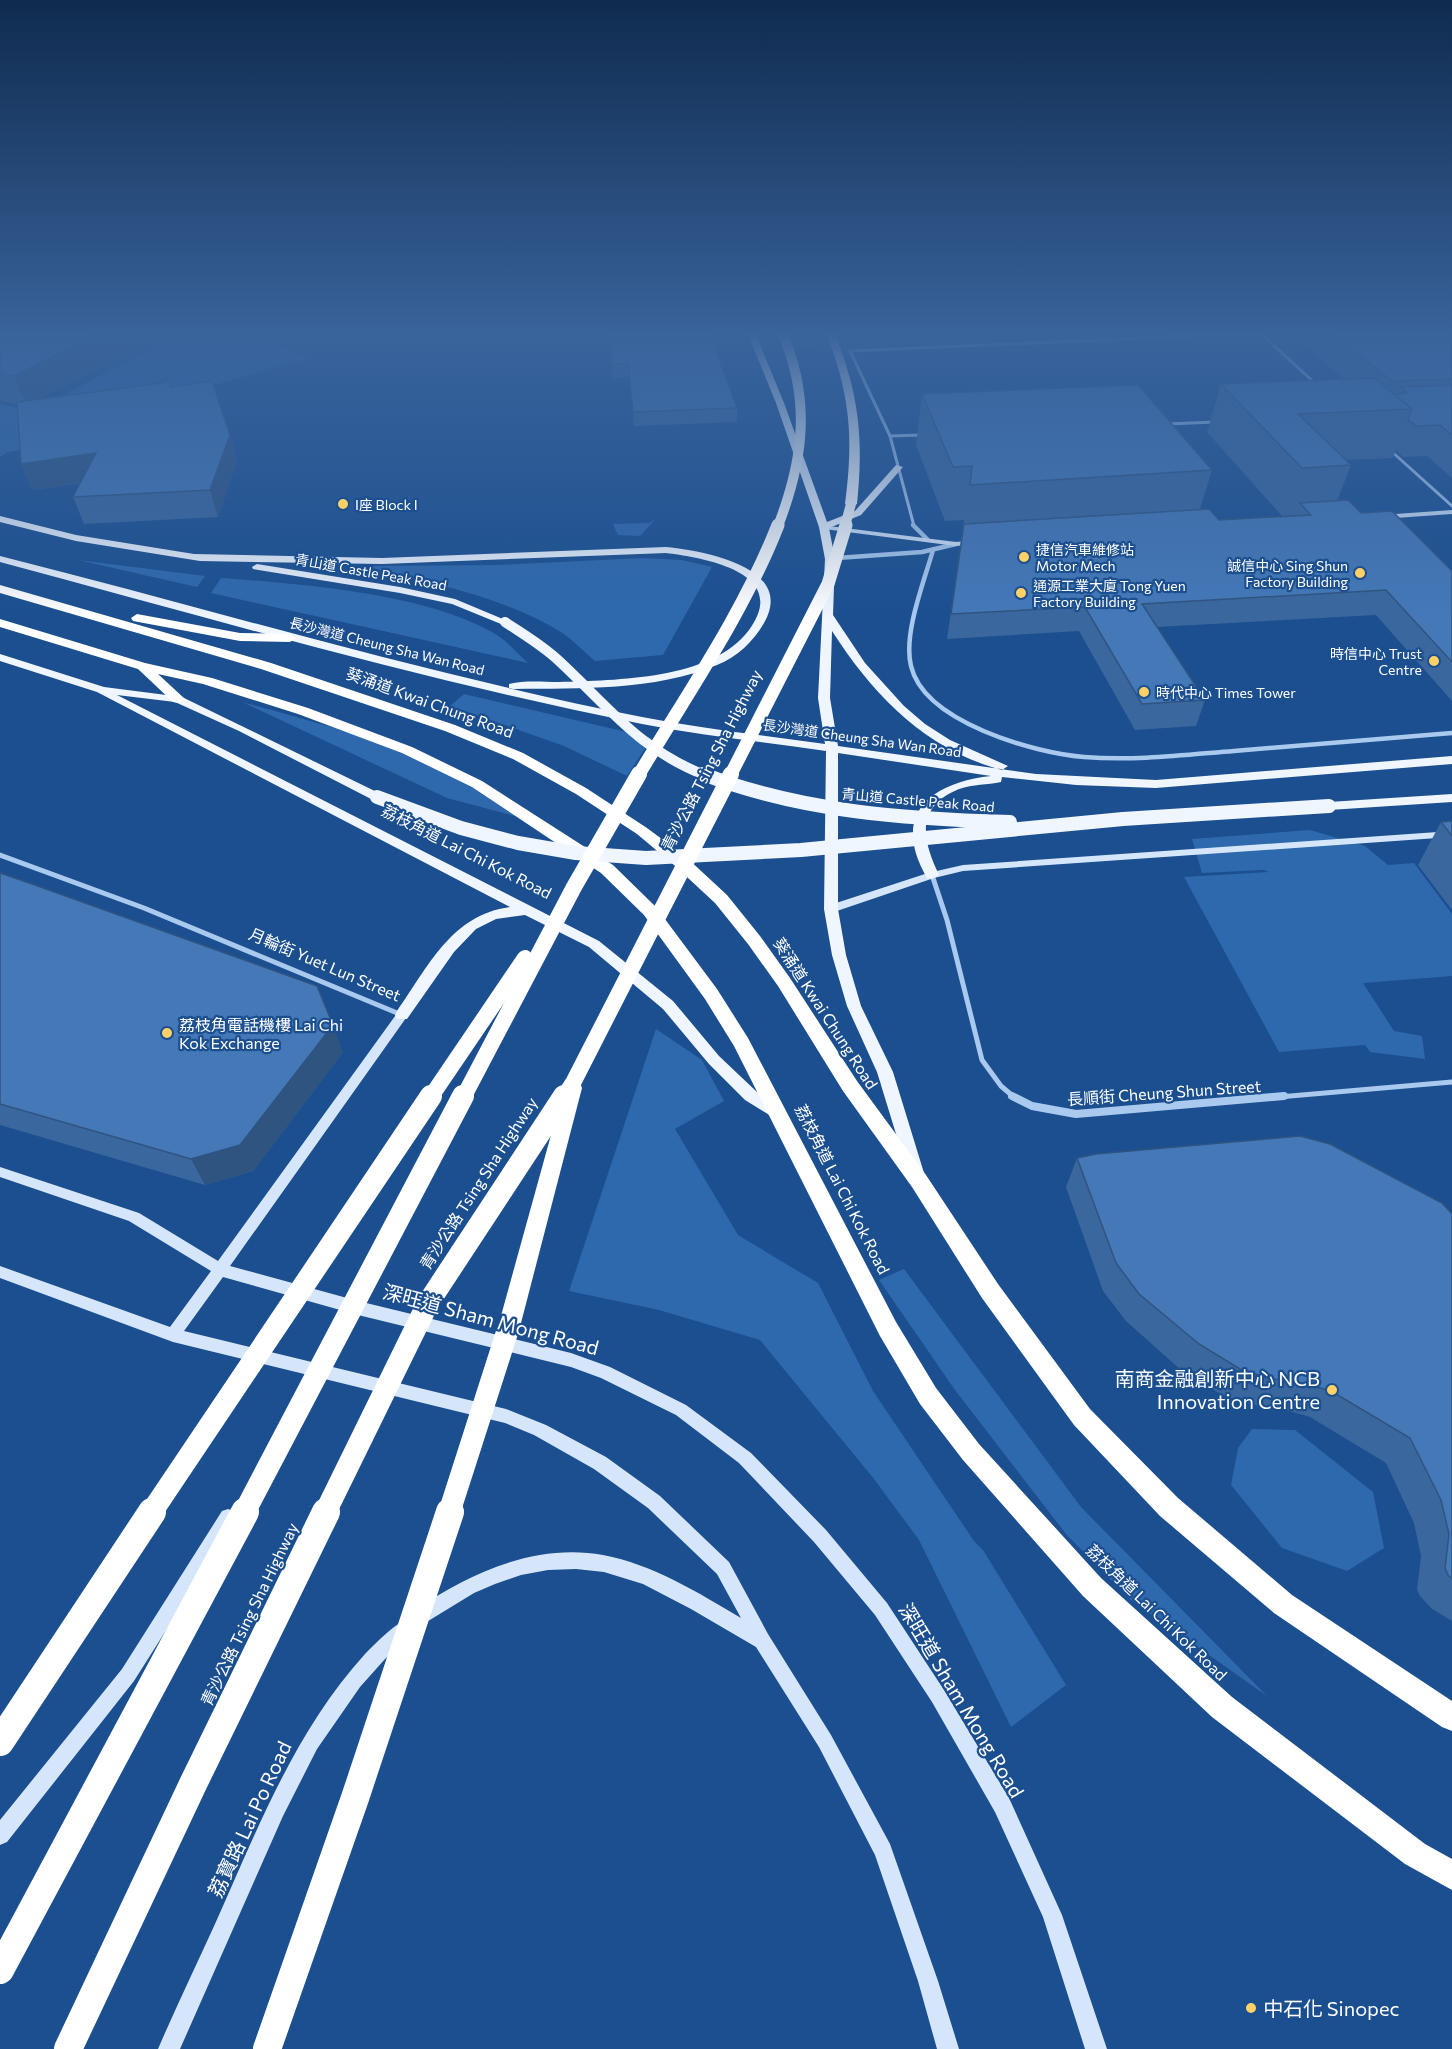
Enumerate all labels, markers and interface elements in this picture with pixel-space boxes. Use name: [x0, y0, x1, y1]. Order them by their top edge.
place label: I座 Block I: [355, 496, 418, 513]
marker: I座 Block I: [336, 497, 350, 511]
place label: 捷信汽車維修站 Motor Mech: [1036, 541, 1134, 574]
street label: 青山道 Castle Peak Road: [294, 550, 448, 594]
marker: 捷信汽車維修站 Motor Mech: [1017, 550, 1031, 564]
place label: 誠信中心 Sing Shun Factory Building: [1227, 557, 1348, 590]
marker: 誠信中心 Sing Shun Factory Building: [1353, 566, 1367, 580]
place label: 通源工業大廈 Tong Yuen Factory Building: [1033, 577, 1186, 610]
marker: 通源工業大廈 Tong Yuen Factory Building: [1014, 586, 1028, 600]
street label: 長沙灣道 Cheung Sha Wan Road: [288, 614, 486, 678]
place label: 時信中心 Trust Centre: [1330, 645, 1422, 678]
marker: 時信中心 Trust Centre: [1427, 654, 1441, 668]
street label: 葵涌道 Kwai Chung Road: [344, 663, 516, 741]
street label: 青沙公路 Tsing Sha Highway: [657, 666, 765, 854]
place label: 時代中心 Times Tower: [1156, 684, 1296, 701]
marker: 時代中心 Times Tower: [1137, 685, 1151, 699]
street label: 長沙灣道 Cheung Sha Wan Road: [762, 716, 962, 760]
street label: 青山道 Castle Peak Road: [841, 785, 995, 815]
street label: 荔枝角道 Lai Chi Kok Road: [379, 800, 555, 902]
street label: 月輪街 Yuet Lun Street: [246, 923, 404, 1005]
street label: 葵涌道 Kwai Chung Road: [770, 934, 882, 1092]
place label: 荔枝角電話機樓 Lai Chi Kok Exchange: [179, 1015, 343, 1052]
marker: 荔枝角電話機樓 Lai Chi Kok Exchange: [160, 1026, 174, 1040]
street label: 長順街 Cheung Shun Street: [1066, 1076, 1262, 1108]
street label: 青沙公路 Tsing Sha Highway: [415, 1093, 541, 1273]
street label: 荔枝角道 Lai Chi Kok Road: [792, 1101, 894, 1277]
street label: 深旺道 Sham Mong Road: [380, 1279, 602, 1359]
place label: 南商金融創新中心 NCB Innovation Centre: [1114, 1366, 1320, 1413]
marker: 南商金融創新中心 NCB Innovation Centre: [1325, 1383, 1339, 1397]
street label: 青沙公路 Tsing Sha Highway: [196, 1519, 302, 1709]
street label: 荔枝角道 Lai Chi Kok Road: [1083, 1540, 1231, 1684]
street label: 深旺道 Sham Mong Road: [894, 1598, 1030, 1802]
street label: 荔寶路 Lai Po Road: [202, 1737, 296, 1901]
place label: 中石化 Sinopec: [1263, 1996, 1399, 2020]
marker: 中石化 Sinopec: [1244, 2001, 1258, 2015]

